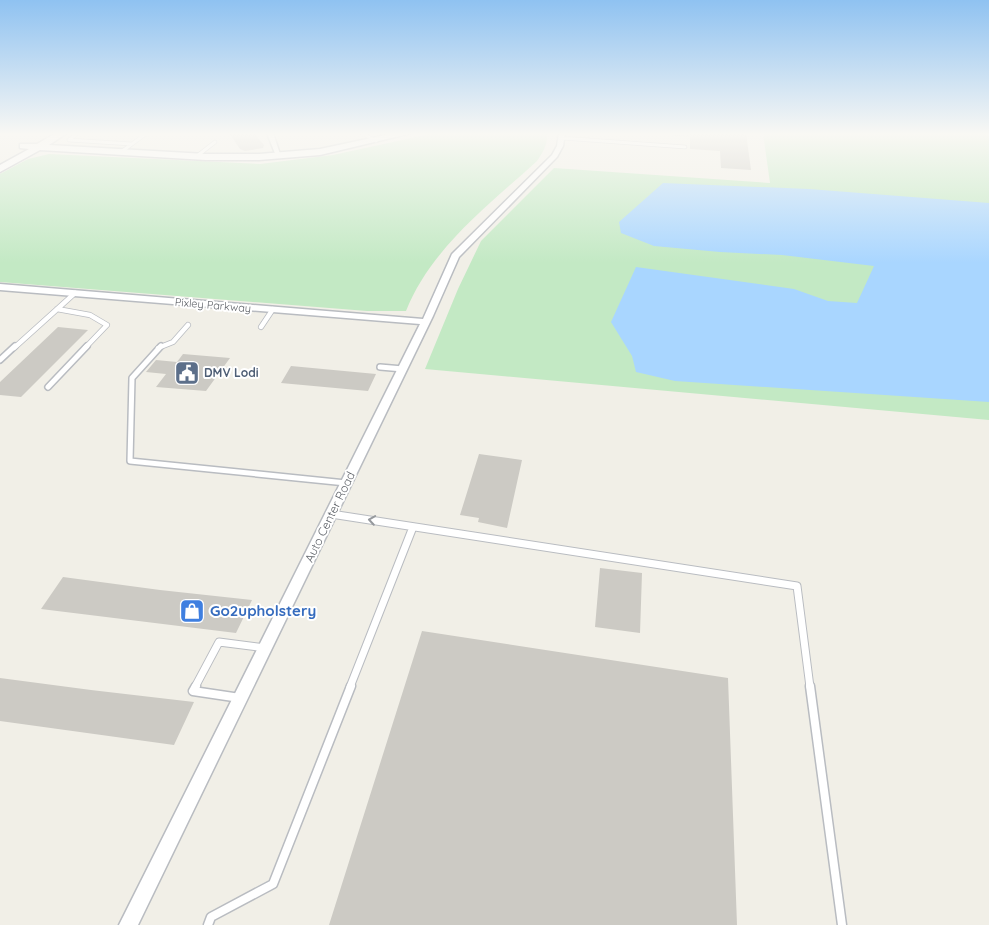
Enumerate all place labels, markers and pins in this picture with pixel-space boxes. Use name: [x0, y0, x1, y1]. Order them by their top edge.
public building icon: DMV Lodi: [174, 360, 200, 386]
place label: DMV Lodi: [204, 365, 259, 380]
shop icon: Go2upholstery: [179, 598, 205, 624]
place label: Go2upholstery: [210, 601, 316, 620]

